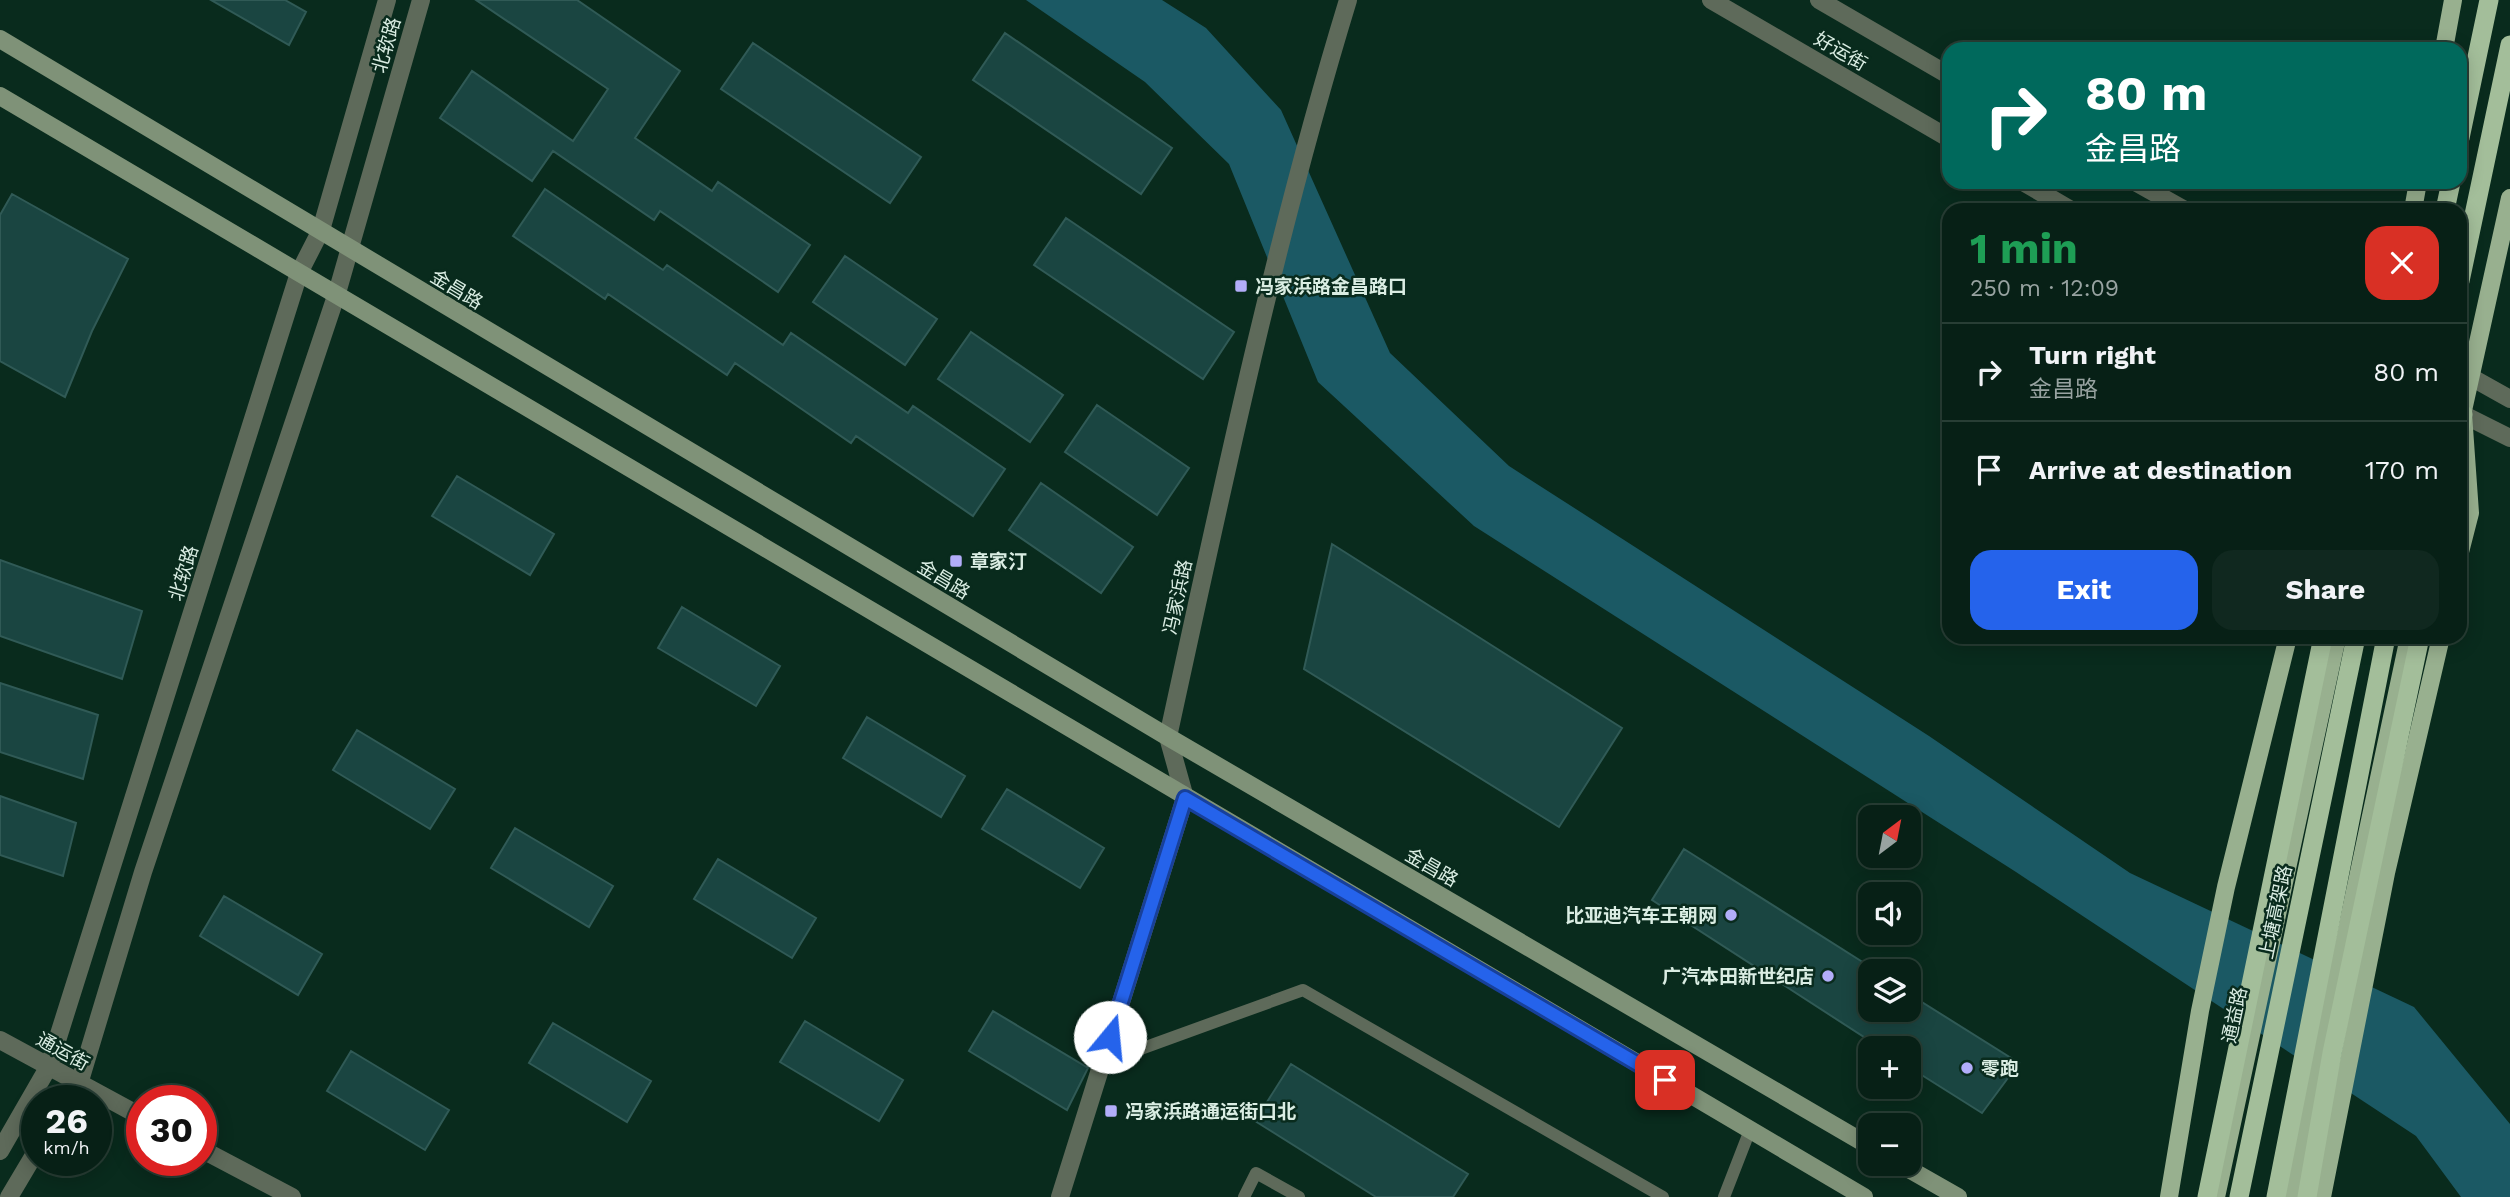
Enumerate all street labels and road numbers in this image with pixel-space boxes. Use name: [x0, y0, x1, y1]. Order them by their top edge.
street label: 北软路: [368, 15, 405, 76]
street label: 好运街: [1810, 27, 1871, 76]
street label: 金昌路: [426, 265, 487, 314]
street label: 北软路: [164, 543, 203, 604]
street label: 金昌路: [913, 555, 974, 604]
street label: 冯家浜路: [1158, 558, 1197, 637]
street label: 金昌路: [1401, 843, 1462, 892]
street label: 上塘高架路: [2254, 863, 2297, 961]
street label: 通益路: [2217, 985, 2252, 1045]
street label: 通运街: [32, 1028, 93, 1075]

